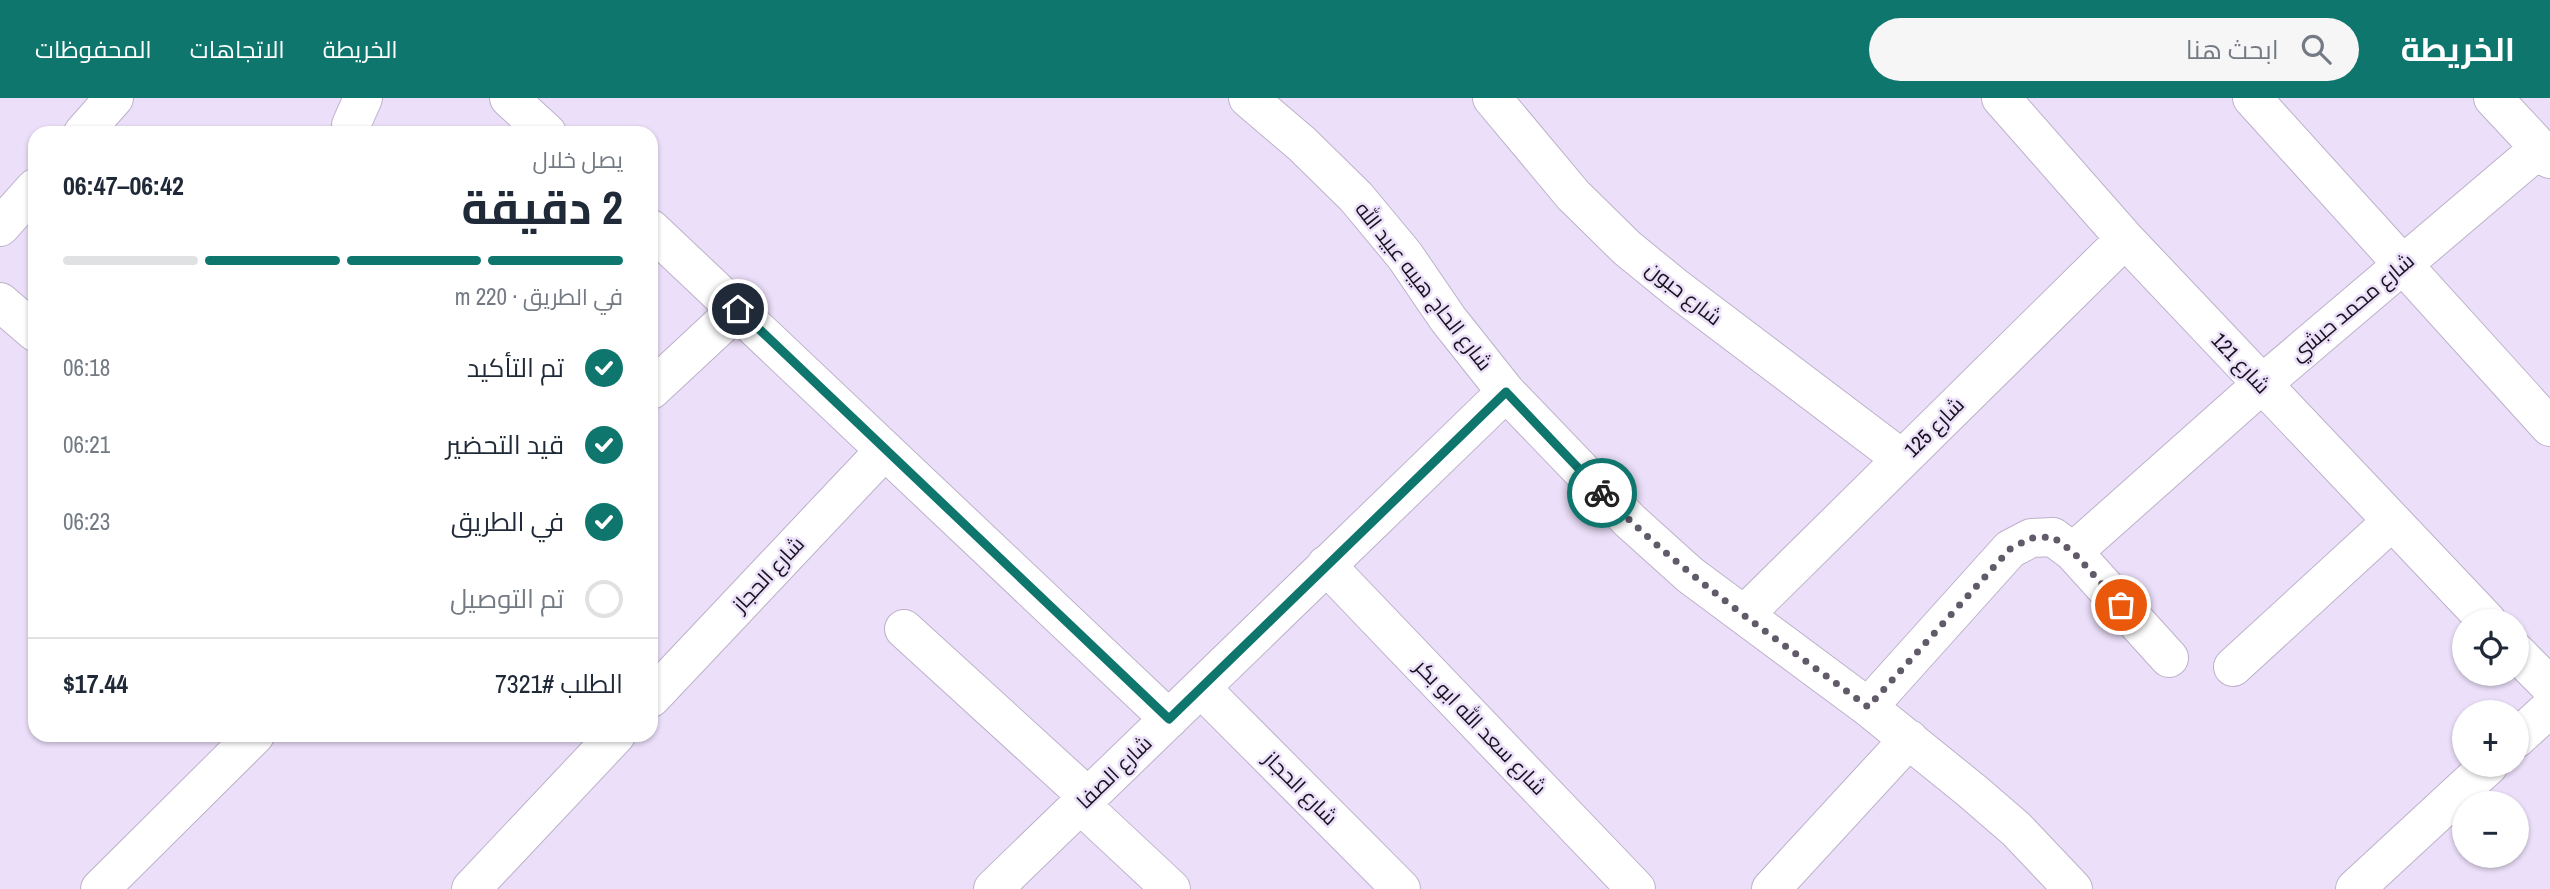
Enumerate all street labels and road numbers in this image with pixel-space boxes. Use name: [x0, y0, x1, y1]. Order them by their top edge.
street label: شارع الحاج هيبه عبيد الله: [1349, 195, 1499, 377]
street label: شارع محمد حبشي: [2284, 246, 2421, 368]
street label: شارع حبون: [1640, 254, 1728, 332]
street label: شارع 121: [2205, 326, 2277, 400]
street label: شارع 125: [1898, 391, 1970, 463]
street label: شارع الحجاز: [725, 530, 811, 619]
street label: شارع سعد الله ابو بكر: [1408, 652, 1553, 801]
street label: شارع الصفا: [1070, 729, 1158, 815]
street label: شارع الحجاز: [1257, 744, 1344, 831]

